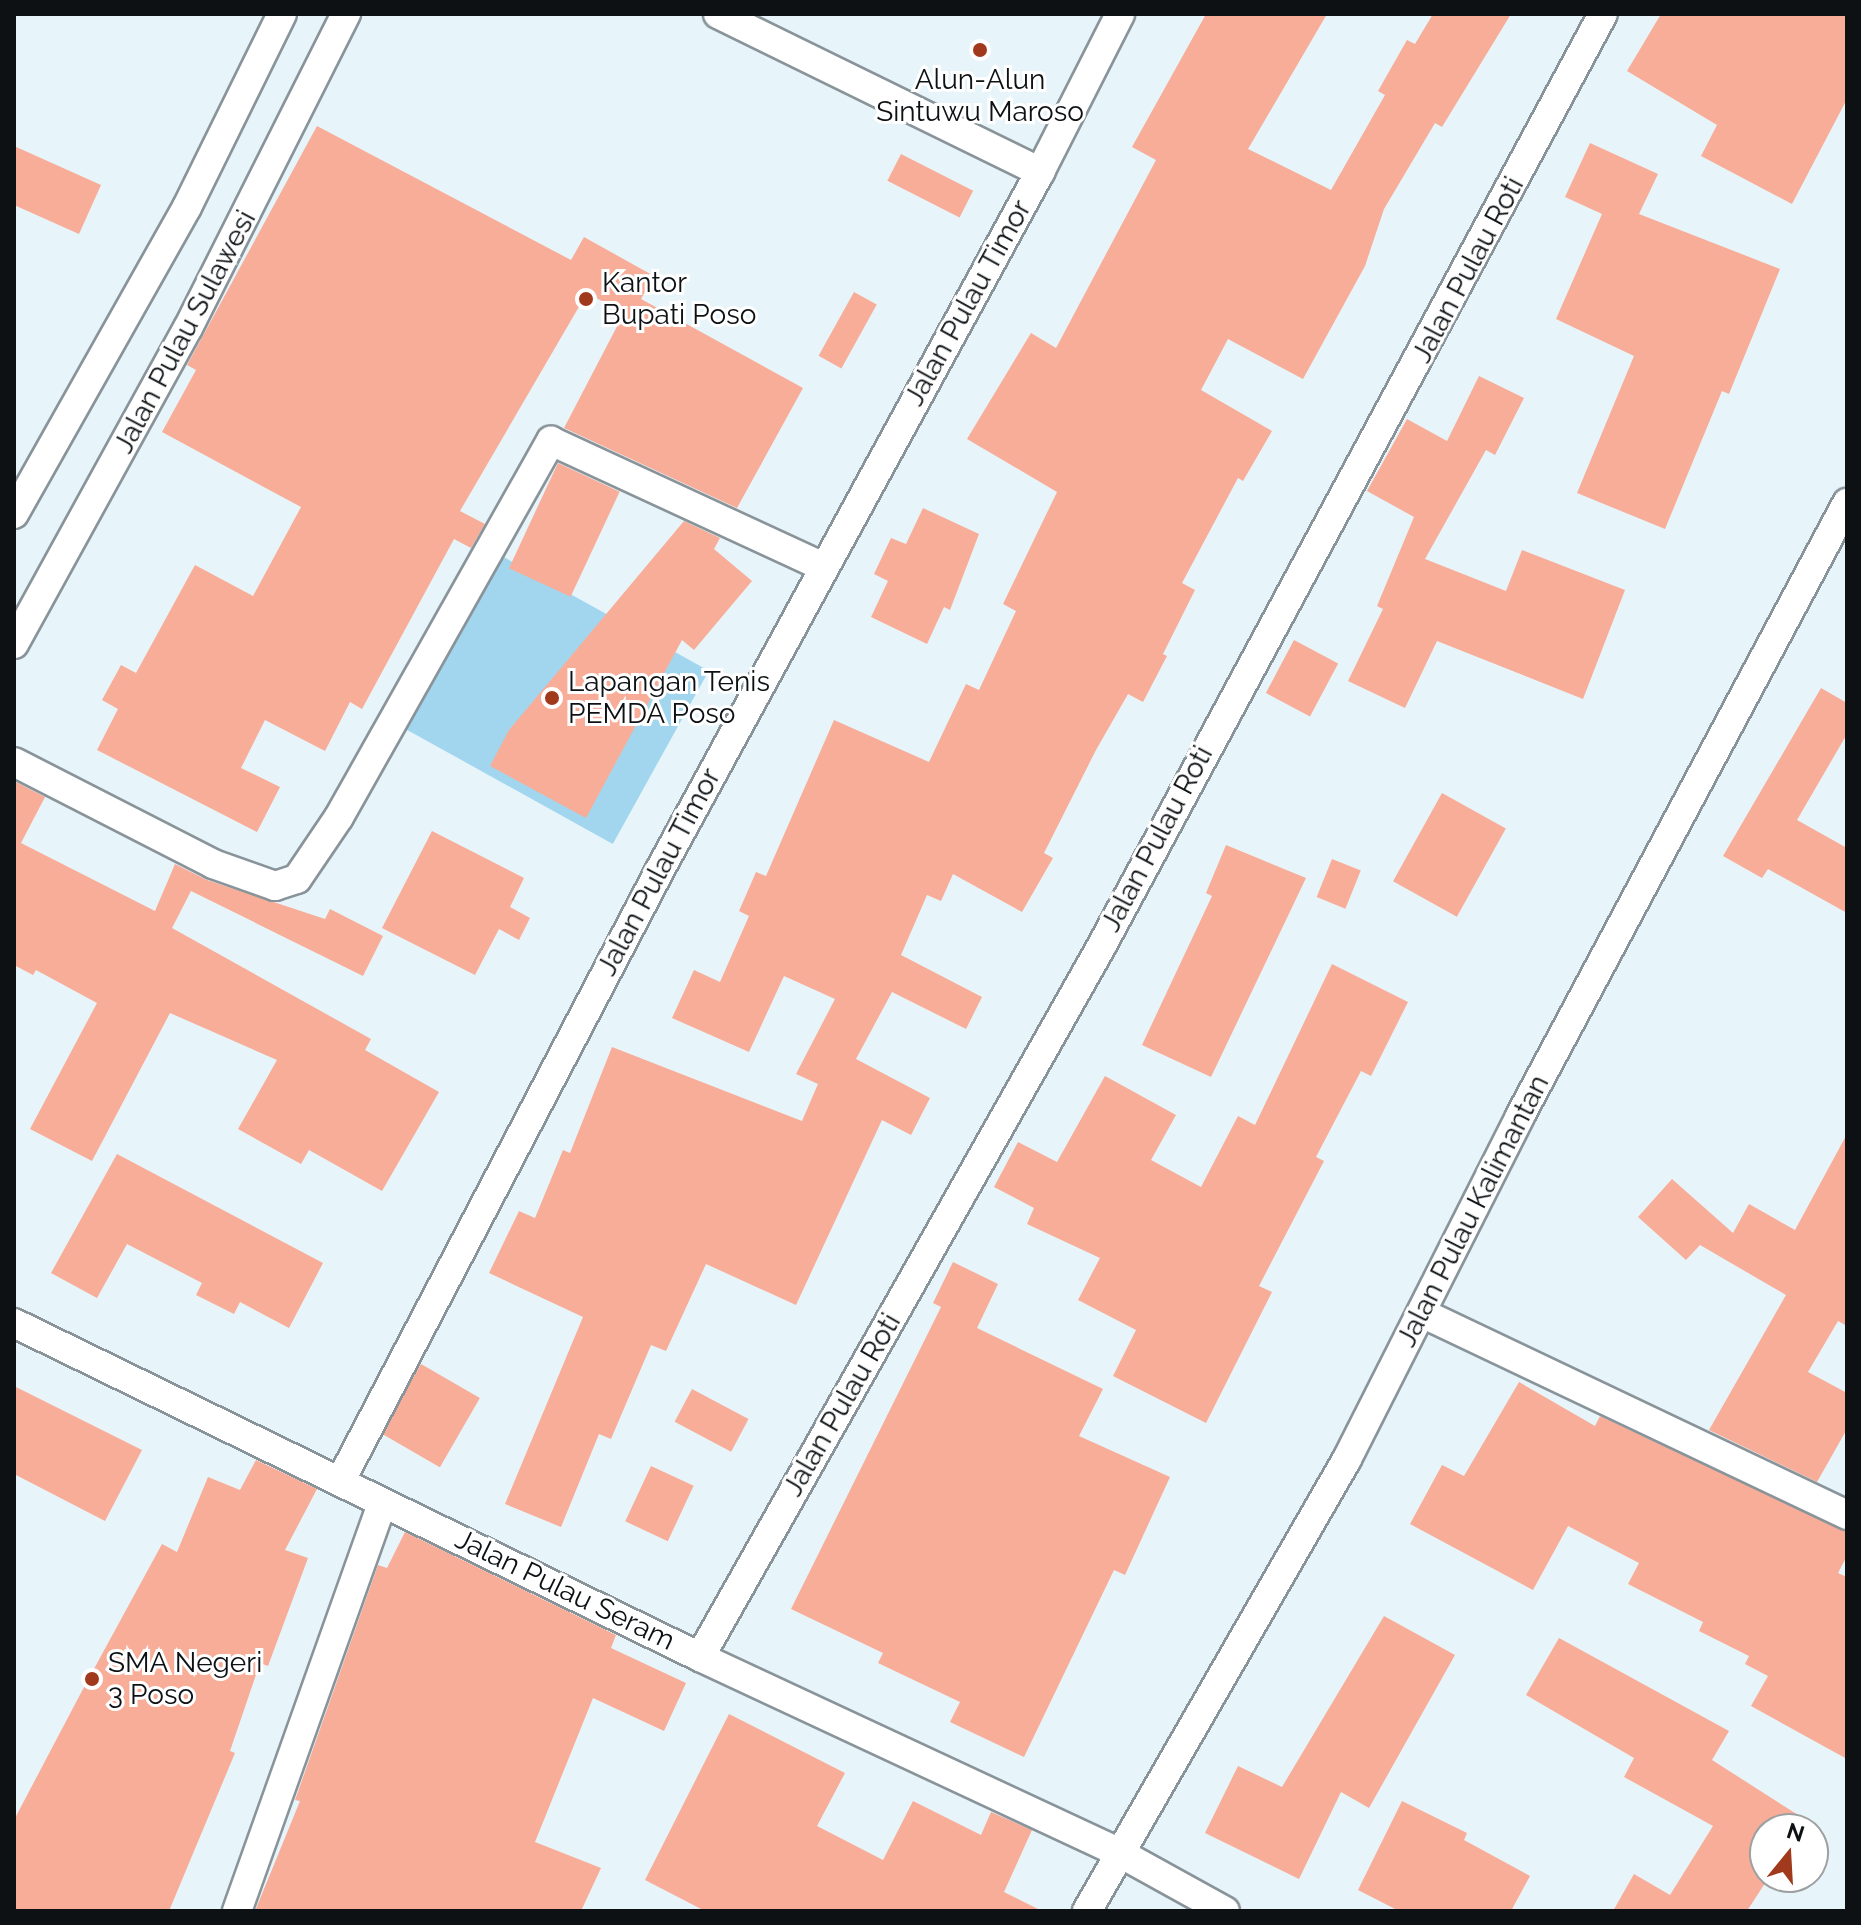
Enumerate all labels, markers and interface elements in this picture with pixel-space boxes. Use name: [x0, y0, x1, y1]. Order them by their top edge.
marker: Alun-Alun Sintuwu Maroso: [971, 41, 989, 59]
place label: Alun-Alun Sintuwu Maroso: [876, 63, 1084, 129]
street label: Jalan Pulau Roti: [1405, 171, 1531, 369]
street label: Jalan Pulau Timor: [897, 194, 1039, 412]
street label: Jalan Pulau Sulawesi: [107, 205, 263, 459]
place label: Kantor Bupati Poso: [602, 266, 756, 332]
marker: Kantor Bupati Poso: [577, 290, 595, 308]
place label: Lapangan Tenis PEMDA Poso: [568, 665, 771, 731]
marker: Lapangan Tenis PEMDA Poso: [543, 689, 561, 707]
street label: Jalan Pulau Roti: [1094, 740, 1220, 938]
street label: Jalan Pulau Timor: [590, 762, 728, 982]
street label: Jalan Pulau Kalimantan: [1390, 1069, 1556, 1353]
street label: Jalan Pulau Roti: [776, 1308, 908, 1502]
street label: Jalan Pulau Seram: [450, 1522, 680, 1658]
place label: SMA Negeri 3 Poso: [108, 1646, 263, 1712]
marker: SMA Negeri 3 Poso: [83, 1670, 101, 1688]
north arrow: [1749, 1813, 1829, 1893]
text: N: [1784, 1817, 1808, 1847]

